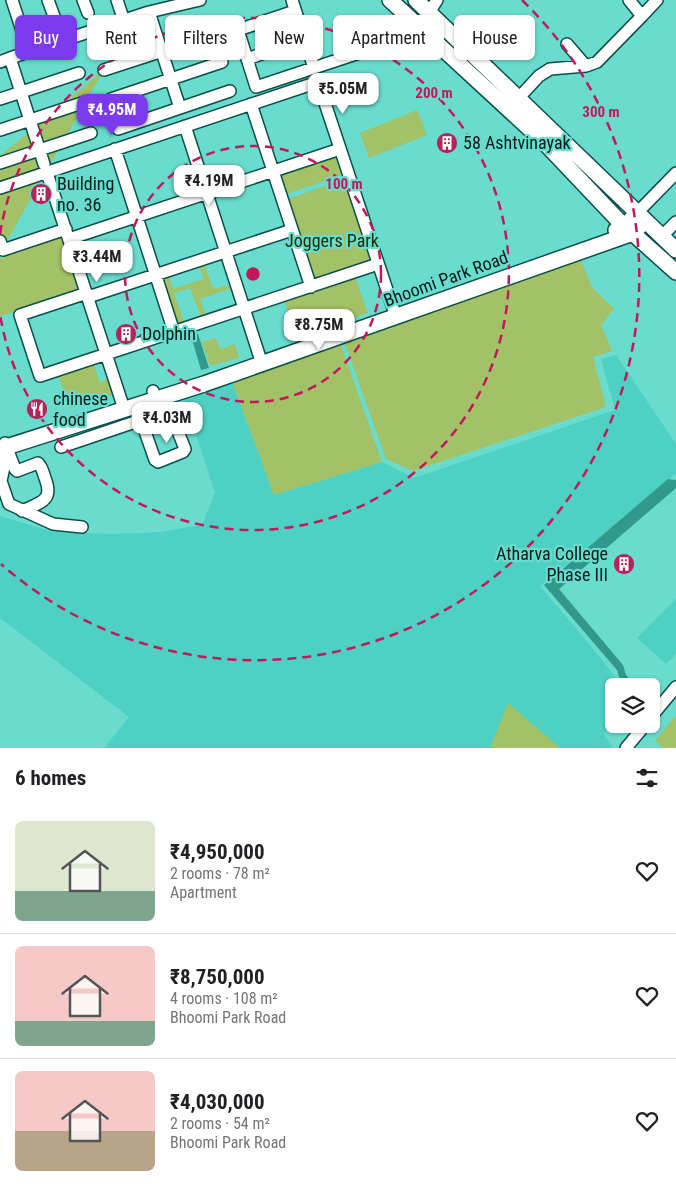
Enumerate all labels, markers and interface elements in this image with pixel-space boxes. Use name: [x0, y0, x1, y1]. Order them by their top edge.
chip: Buy: [15, 15, 77, 60]
chip: Rent: [87, 15, 155, 60]
chip: Filters: [165, 15, 245, 60]
chip: New: [255, 15, 323, 60]
chip: Apartment: [333, 15, 444, 60]
chip: House: [454, 15, 535, 60]
pin: ₹5.05M: [302, 72, 384, 115]
text: ₹5.05M: [319, 79, 367, 98]
text: 200 m: [415, 84, 453, 102]
pin: ₹4.95M: [71, 94, 153, 136]
text: ₹4.95M: [88, 100, 136, 119]
text: 300 m: [582, 103, 620, 121]
building icon: 58 Ashtvinayak: [435, 131, 459, 155]
place label: 58 Ashtvinayak: [463, 132, 571, 153]
pin: ₹4.19M: [168, 164, 250, 207]
text: ₹4.19M: [185, 171, 233, 190]
place label: Building no. 36: [57, 173, 114, 215]
text: 100 m: [325, 175, 363, 193]
building icon: Building no. 36: [29, 182, 53, 206]
park label: Joggers Park: [285, 230, 379, 251]
pin: ₹3.44M: [56, 240, 138, 283]
street label: Bhoomi Park Road: [381, 246, 511, 311]
text: ₹3.44M: [73, 247, 121, 266]
centre of rings: [244, 265, 262, 283]
pin: ₹8.75M: [278, 308, 360, 351]
text: ₹8.75M: [295, 315, 343, 334]
building icon: Dolphin: [114, 322, 138, 346]
place label: Dolphin: [142, 323, 196, 344]
place label: chinese food: [53, 388, 108, 430]
restaurant icon: chinese food: [25, 397, 49, 421]
pin: ₹4.03M: [126, 402, 208, 444]
text: ₹4.03M: [143, 408, 191, 427]
place label: Atharva College Phase III: [496, 543, 608, 585]
building icon: Atharva College Phase III: [612, 552, 636, 576]
map controls: [605, 678, 660, 733]
button: layers: [605, 678, 660, 733]
icon: filters: [633, 764, 661, 792]
text: 6 homes: [15, 766, 86, 790]
text: ₹4,950,000: [170, 840, 265, 864]
icon: home: [55, 841, 115, 901]
icon: heart: [633, 857, 661, 885]
text: 2 rooms · 78 m²: [170, 864, 270, 883]
text: Apartment: [170, 883, 237, 902]
text: ₹8,750,000: [170, 965, 265, 989]
icon: home: [55, 966, 115, 1026]
icon: heart: [633, 982, 661, 1010]
text: 4 rooms · 108 m²: [170, 989, 278, 1008]
text: Bhoomi Park Road: [170, 1008, 286, 1027]
text: ₹4,030,000: [170, 1090, 265, 1114]
icon: home: [55, 1091, 115, 1151]
icon: heart: [633, 1107, 661, 1135]
text: 2 rooms · 54 m²: [170, 1114, 270, 1133]
text: Bhoomi Park Road: [170, 1133, 286, 1152]

